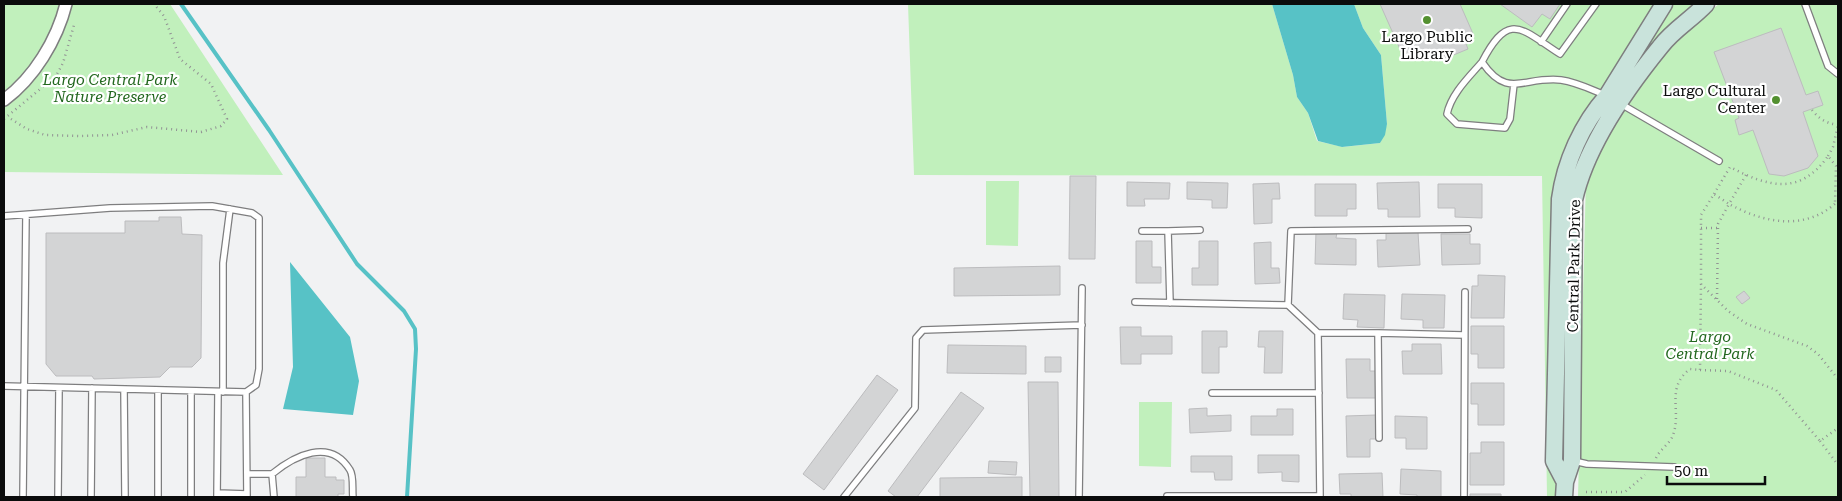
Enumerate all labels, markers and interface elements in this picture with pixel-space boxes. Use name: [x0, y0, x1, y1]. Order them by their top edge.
marker: Largo Public Library: [1421, 14, 1433, 26]
place label: Largo Public Library: [1381, 28, 1473, 63]
park label: Largo Central Park Nature Preserve: [42, 71, 178, 106]
place label: Largo Cultural Center: [1663, 82, 1766, 117]
marker: Largo Cultural Center: [1770, 94, 1782, 106]
street label: Central Park Drive: [1564, 199, 1584, 333]
park label: Largo Central Park: [1666, 328, 1755, 363]
scale bar: [1667, 454, 1764, 486]
text: 50 m: [1674, 462, 1709, 480]

